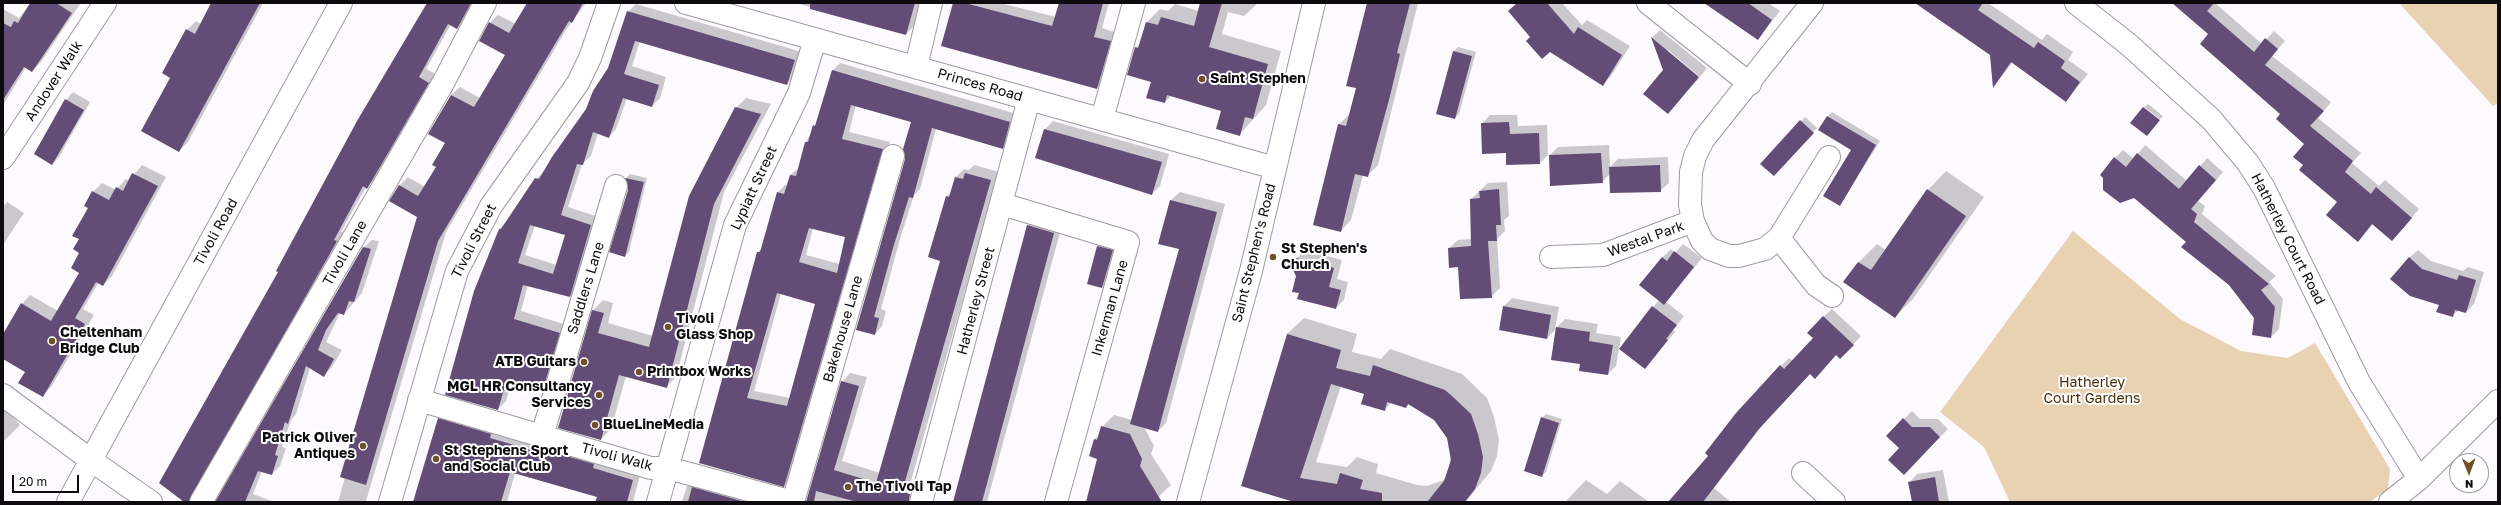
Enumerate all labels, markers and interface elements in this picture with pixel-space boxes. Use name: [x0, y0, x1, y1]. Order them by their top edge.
street label: Andover Walk: [22, 38, 86, 124]
street label: Princes Road: [935, 65, 1025, 105]
place label: Saint Stephen: [1210, 71, 1306, 87]
marker: Saint Stephen: [1197, 74, 1207, 84]
street label: Lypiatt Street: [727, 143, 781, 233]
street label: Hatherley Court Road: [2248, 170, 2328, 308]
street label: Saint Stephen's Road: [1229, 182, 1279, 324]
street label: Tivoli Road: [191, 195, 241, 269]
street label: Tivoli Street: [448, 201, 500, 281]
street label: Tivoli Lane: [320, 217, 370, 289]
street label: Westal Park: [1605, 217, 1687, 261]
street label: Saddlers Lane: [564, 240, 608, 336]
place label: St Stephen's Church: [1281, 241, 1367, 274]
street label: Hatherley Street: [954, 245, 998, 357]
marker: St Stephen's Church: [1268, 252, 1278, 262]
street label: Inkerman Lane: [1088, 258, 1132, 358]
street label: Bakehouse Lane: [820, 274, 866, 384]
place label: Tivoli Glass Shop: [676, 311, 753, 344]
marker: Tivoli Glass Shop: [663, 322, 673, 332]
place label: Cheltenham Bridge Club: [60, 325, 142, 358]
marker: Cheltenham Bridge Club: [47, 336, 57, 346]
place label: ATB Guitars: [495, 354, 576, 370]
marker: ATB Guitars: [579, 357, 589, 367]
place label: Printbox Works: [647, 364, 751, 380]
marker: Printbox Works: [634, 367, 644, 377]
park label: Hatherley Court Gardens: [2043, 375, 2141, 408]
place label: MGL HR Consultancy Services: [447, 379, 591, 412]
marker: MGL HR Consultancy Services: [594, 390, 604, 400]
place label: BlueLineMedia: [603, 417, 704, 433]
marker: BlueLineMedia: [590, 420, 600, 430]
place label: Patrick Oliver Antiques: [262, 430, 355, 462]
street label: Tivoli Walk: [579, 439, 655, 475]
marker: Patrick Oliver Antiques: [358, 441, 368, 451]
place label: St Stephens Sport and Social Club: [444, 443, 568, 476]
north arrow: [2449, 453, 2489, 493]
marker: St Stephens Sport and Social Club: [431, 454, 441, 464]
scale bar: [14, 467, 81, 493]
text: 20 m: [19, 474, 47, 489]
text: N: [2465, 478, 2474, 491]
place label: The Tivoli Tap: [856, 479, 952, 495]
marker: The Tivoli Tap: [843, 482, 853, 492]

